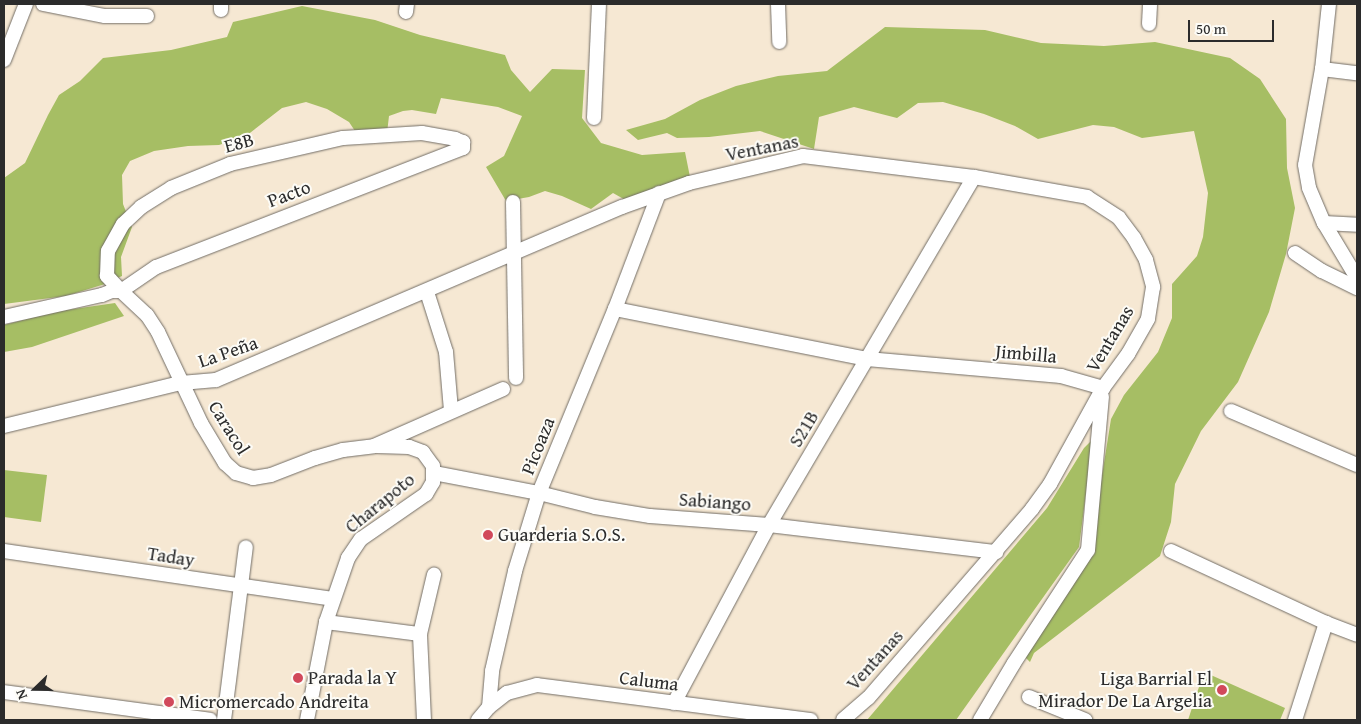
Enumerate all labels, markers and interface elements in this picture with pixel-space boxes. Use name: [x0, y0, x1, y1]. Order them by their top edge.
scale bar: [1191, 10, 1277, 42]
text: 50 m: [1196, 18, 1226, 39]
street label: E8B: [222, 128, 256, 158]
street label: Ventanas: [724, 130, 800, 166]
street label: Pacto: [264, 175, 314, 213]
street label: Ventanas: [1081, 302, 1139, 376]
street label: La Peña: [195, 331, 261, 373]
street label: Jimbilla: [994, 340, 1058, 368]
street label: Caracol: [204, 397, 254, 459]
street label: S21B: [784, 407, 824, 451]
street label: Picoaza: [516, 414, 560, 478]
street label: Charapoto: [341, 468, 419, 538]
street label: Sabiango: [678, 488, 752, 516]
place label: Guarderia S.O.S.: [498, 524, 625, 546]
marker: Guarderia S.O.S.: [482, 529, 494, 541]
street label: Taday: [146, 542, 196, 572]
street label: Ventanas: [842, 625, 908, 695]
north arrow: [10, 664, 60, 714]
street label: Caluma: [618, 666, 680, 696]
place label: Parada la Y: [308, 667, 397, 689]
place label: Liga Barrial El Mirador De La Argelia: [1038, 668, 1212, 712]
marker: Parada la Y: [292, 672, 304, 684]
marker: Liga Barrial El Mirador De La Argelia: [1216, 684, 1228, 696]
text: N: [10, 687, 32, 703]
place label: Micromercado Andreita: [179, 691, 369, 713]
marker: Micromercado Andreita: [163, 696, 175, 708]

